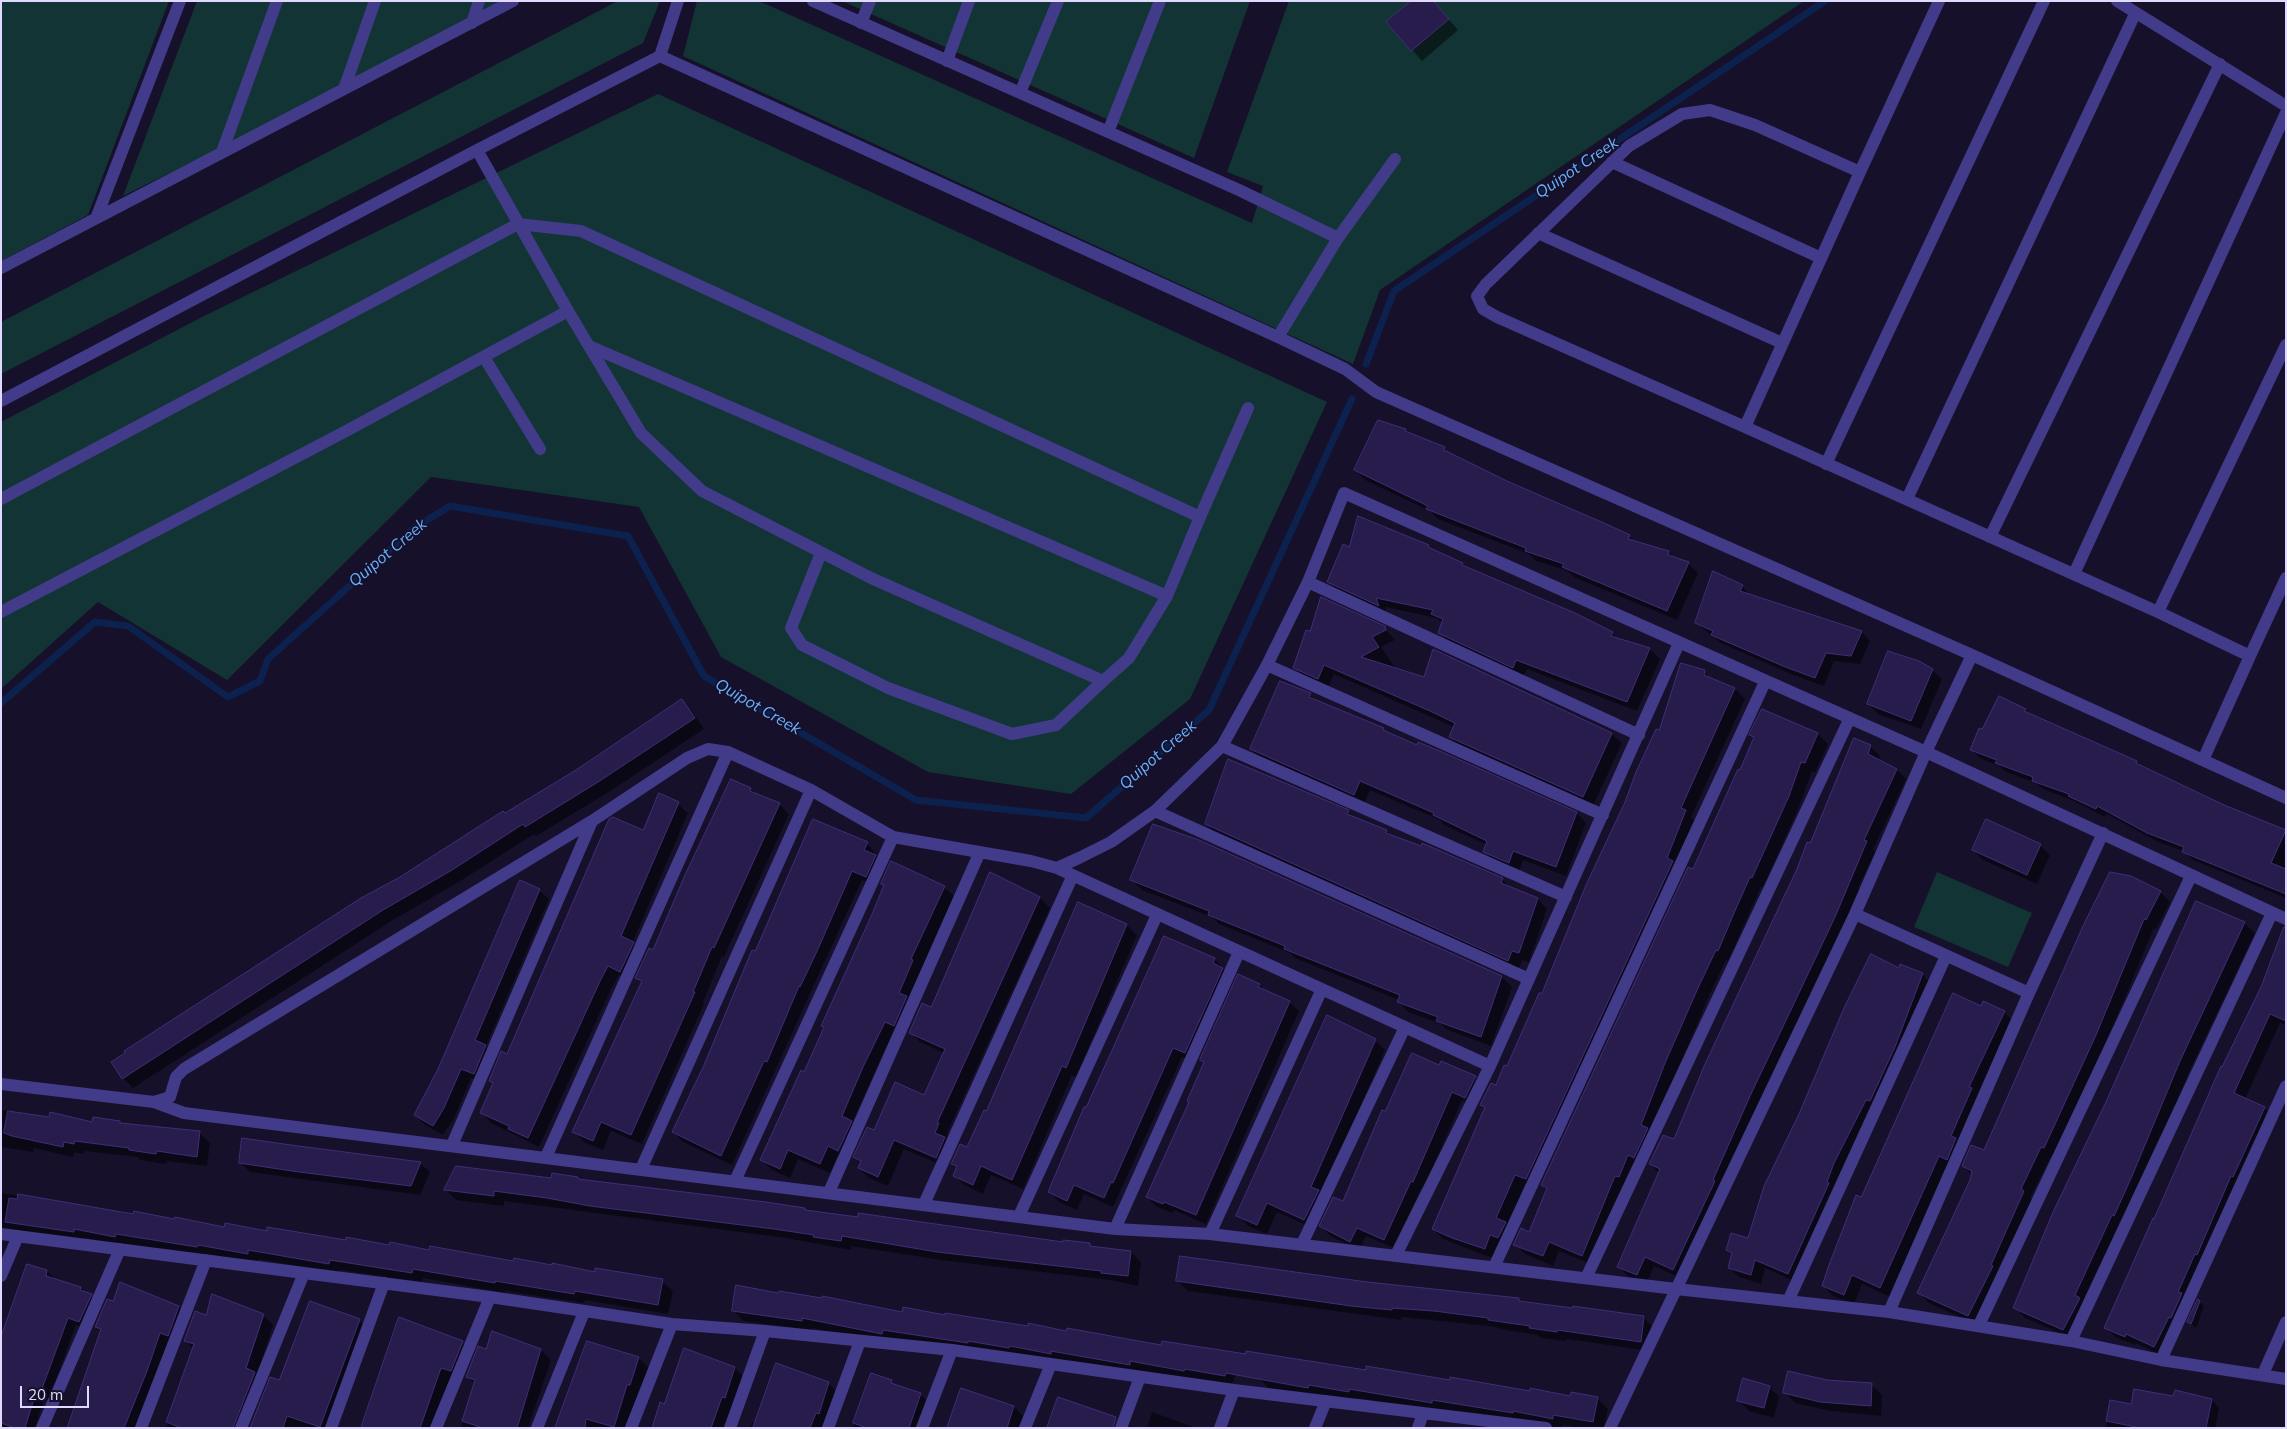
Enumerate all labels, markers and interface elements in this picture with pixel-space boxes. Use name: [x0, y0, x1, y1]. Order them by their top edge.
water label: Quipot Creek: [1532, 133, 1622, 203]
water label: Quipot Creek: [345, 515, 431, 591]
water label: Quipot Creek: [712, 675, 804, 739]
water label: Quipot Creek: [1115, 716, 1201, 794]
scale bar: [22, 1376, 91, 1408]
text: 20 m: [28, 1385, 63, 1404]

